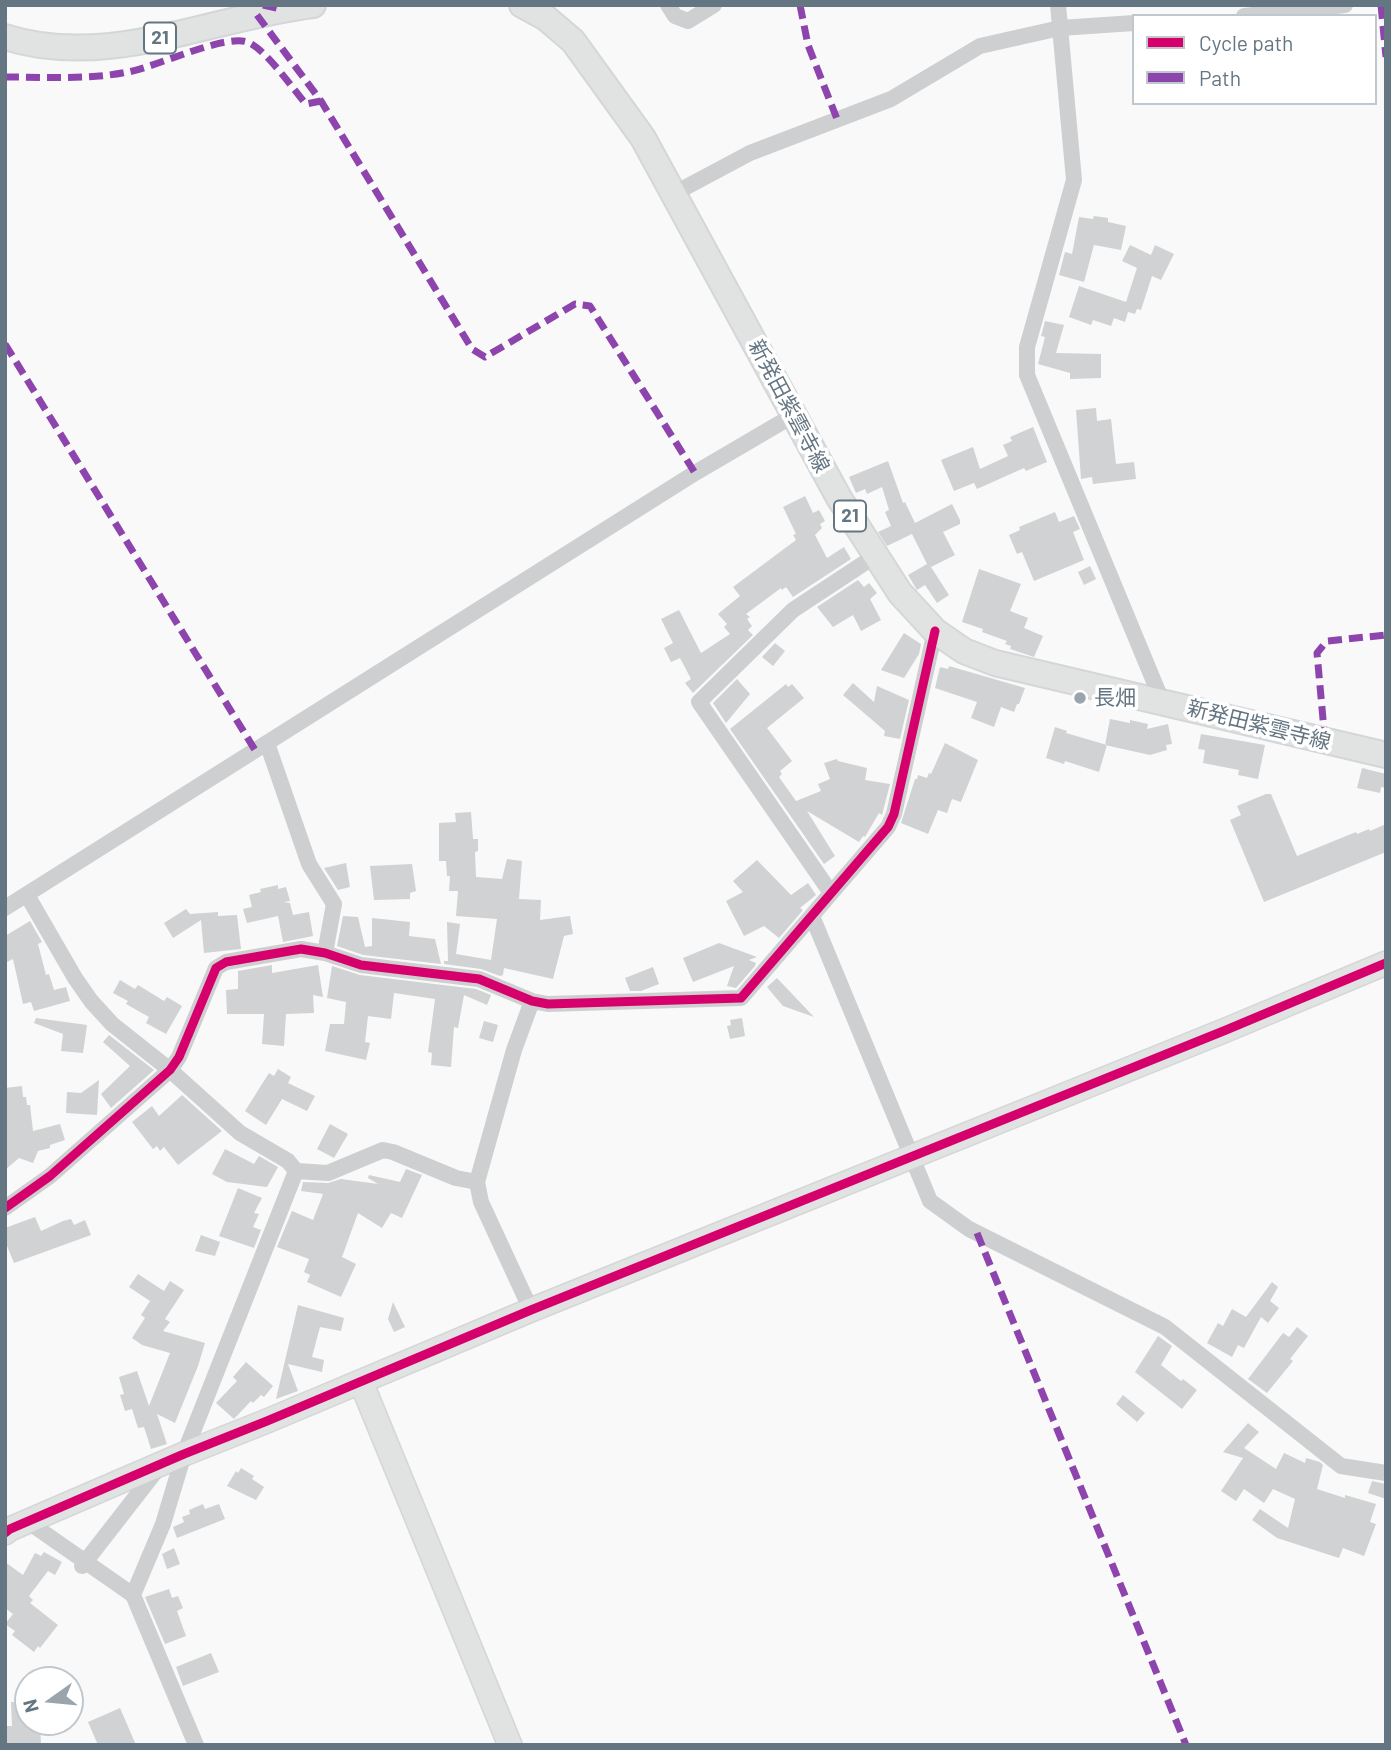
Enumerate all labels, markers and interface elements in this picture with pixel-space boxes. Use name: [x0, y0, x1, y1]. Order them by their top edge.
legend: [1132, 14, 1377, 105]
road number: 21: [144, 22, 176, 54]
text: Cycle path: [1199, 30, 1293, 55]
text: Path: [1199, 65, 1241, 90]
street label: 新発田紫雲寺線: [743, 335, 835, 477]
road number: 21: [834, 500, 866, 531]
place label: 長畑: [1094, 685, 1136, 711]
marker: 長畑: [1072, 690, 1088, 706]
street label: 新発田紫雲寺線: [1185, 695, 1333, 755]
north arrow: [14, 1666, 84, 1736]
text: N: [17, 1697, 43, 1715]

